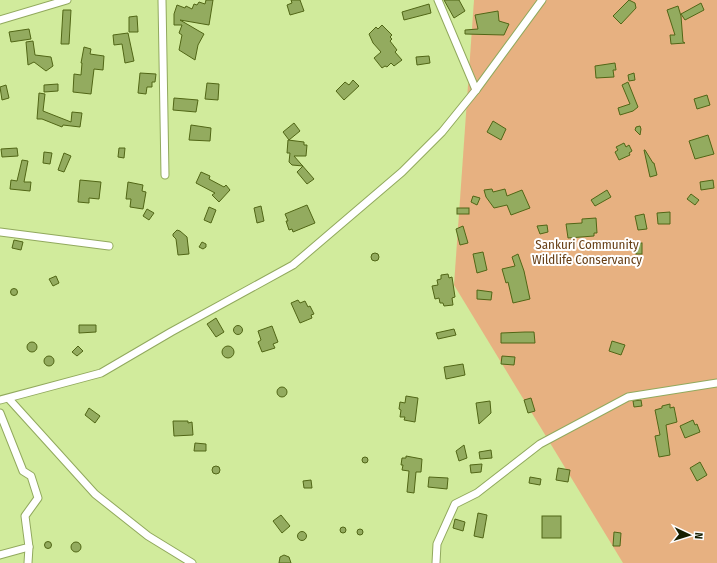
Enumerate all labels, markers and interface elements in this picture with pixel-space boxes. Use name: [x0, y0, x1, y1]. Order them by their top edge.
park label: Sankuri Community Wildlife Conservancy: [532, 237, 642, 267]
north arrow: [669, 515, 709, 555]
text: N: [692, 532, 705, 539]

